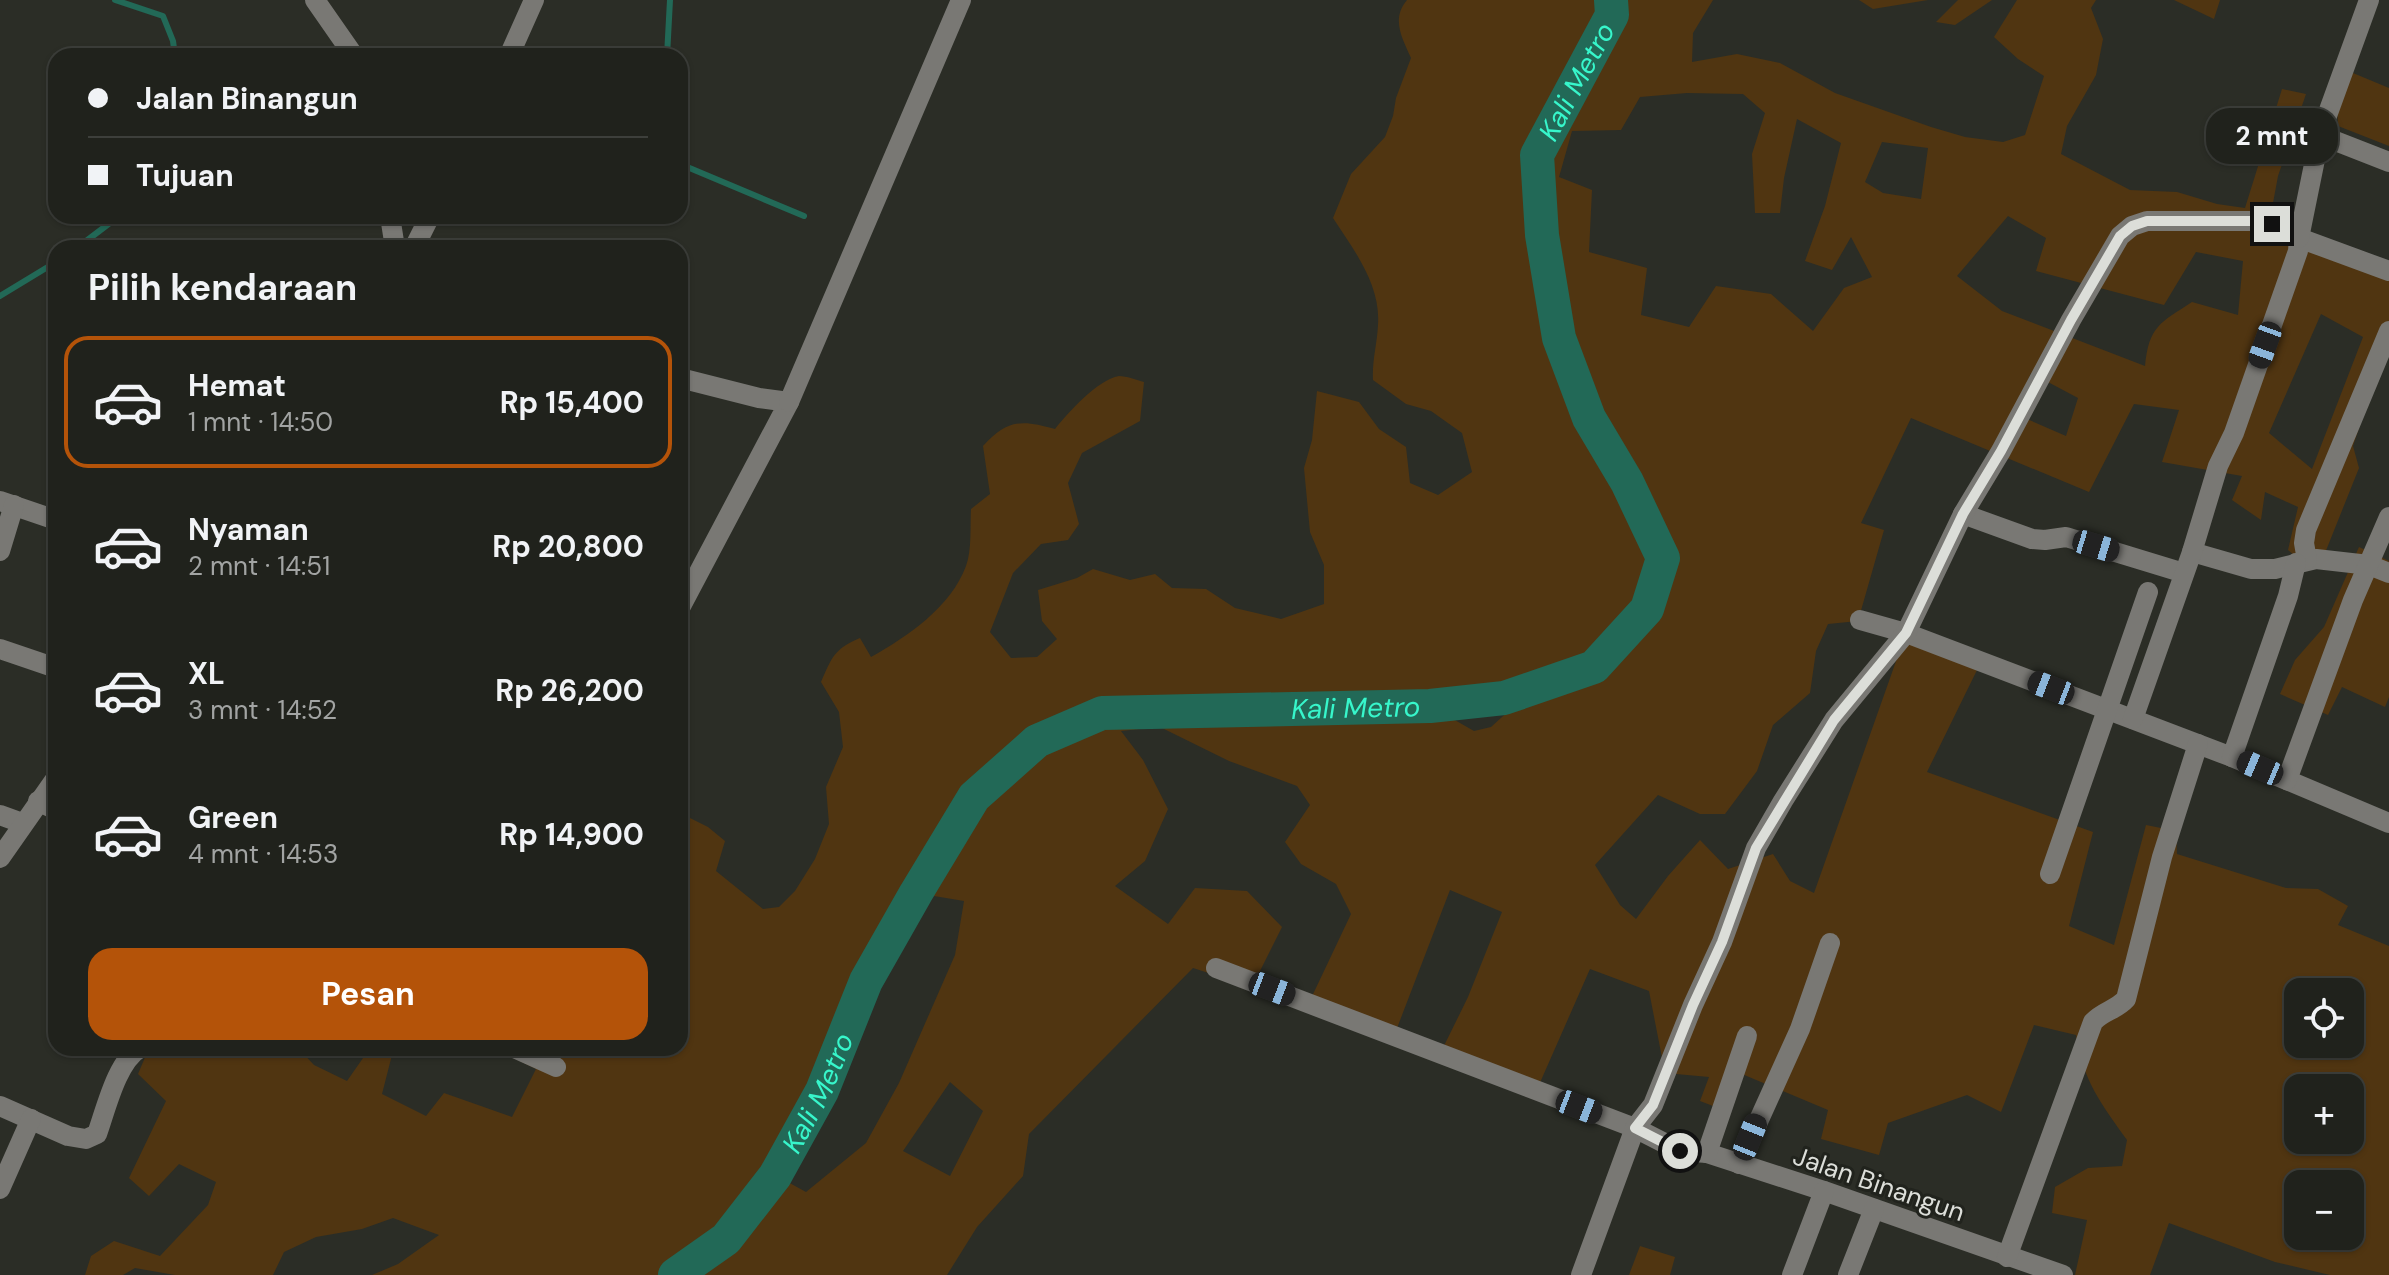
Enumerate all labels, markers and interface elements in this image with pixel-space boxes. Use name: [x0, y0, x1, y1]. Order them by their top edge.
water label: Kali Metro: [1530, 16, 1624, 147]
text: Jalan Binangun: [136, 79, 358, 118]
callout: 2 mnt: [2206, 108, 2338, 164]
text: 2 mnt: [2236, 119, 2308, 153]
text: Tujuan: [136, 156, 234, 195]
route end: [2254, 206, 2290, 242]
text: Pilih kendaraan: [88, 264, 357, 311]
car: [2246, 318, 2284, 372]
icon: car: [92, 366, 164, 438]
text: Hemat: [188, 366, 286, 405]
text: Rp 15,400: [500, 383, 644, 422]
text: 1 mnt · 14:50: [188, 405, 333, 439]
icon: car: [92, 510, 164, 582]
text: Nyaman: [188, 510, 309, 549]
text: Rp 20,800: [492, 527, 644, 566]
car: [2070, 528, 2122, 564]
text: 2 mnt · 14:51: [188, 549, 330, 583]
icon: car: [92, 654, 164, 726]
text: XL: [188, 654, 225, 693]
car: [2024, 668, 2078, 708]
text: Rp 26,200: [495, 671, 644, 710]
water label: Kali Metro: [1291, 688, 1421, 728]
text: 3 mnt · 14:52: [188, 693, 337, 727]
car: [2233, 748, 2287, 788]
icon: car: [92, 798, 164, 870]
text: Green: [188, 798, 278, 837]
text: Rp 14,900: [499, 815, 644, 854]
text: 4 mnt · 14:53: [188, 837, 338, 871]
button: Pesan: [88, 948, 648, 1040]
car: [1245, 969, 1299, 1009]
map controls: [2284, 978, 2364, 1250]
button: locate: [2284, 978, 2364, 1058]
water label: Kali Metro: [773, 1027, 862, 1160]
button: +: [2284, 1074, 2364, 1154]
car: [1552, 1087, 1606, 1127]
car: [1730, 1110, 1770, 1164]
route start: [1662, 1133, 1698, 1169]
street label: Jalan Binangun: [1789, 1139, 1969, 1229]
button: −: [2284, 1170, 2364, 1250]

